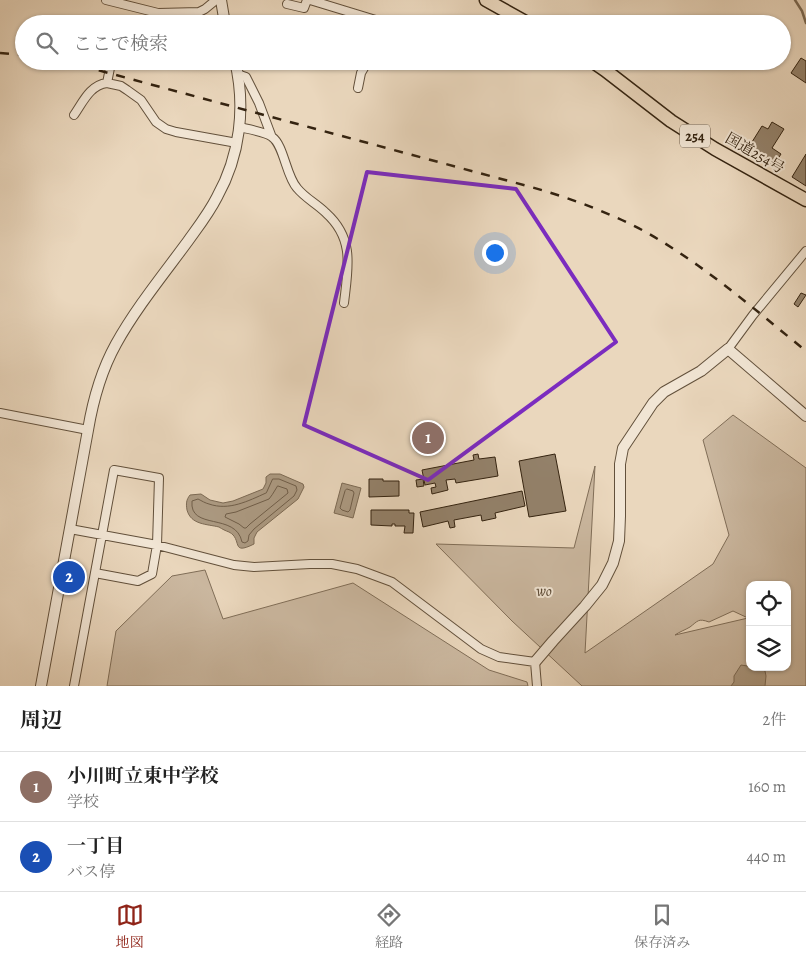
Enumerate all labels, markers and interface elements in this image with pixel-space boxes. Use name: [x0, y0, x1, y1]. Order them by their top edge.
search box: [15, 15, 791, 70]
icon: search: [33, 29, 61, 57]
text: ここで検索: [73, 31, 168, 57]
road number: 254: [680, 124, 710, 148]
street label: 国道254号: [722, 128, 788, 178]
your location: [482, 240, 508, 266]
pin: 1: [412, 419, 444, 457]
pin: 2: [53, 558, 85, 596]
park label: wo: [536, 581, 552, 601]
map controls: [746, 581, 791, 671]
button: locate: [746, 581, 791, 626]
button: layers: [746, 626, 791, 671]
text: 周辺: [20, 706, 62, 734]
text: 2件: [762, 709, 786, 731]
text: 小川町立東中学校: [67, 763, 219, 789]
text: 1: [33, 776, 39, 798]
text: 160 m: [748, 776, 786, 798]
text: 学校: [67, 791, 99, 813]
text: 一丁目: [67, 833, 124, 859]
text: 2: [32, 846, 40, 868]
text: 440 m: [746, 846, 786, 868]
text: バス停: [67, 861, 115, 883]
tab: 地図: [116, 901, 144, 952]
tab: 経路: [375, 901, 403, 952]
tab: 保存済み: [634, 901, 690, 952]

